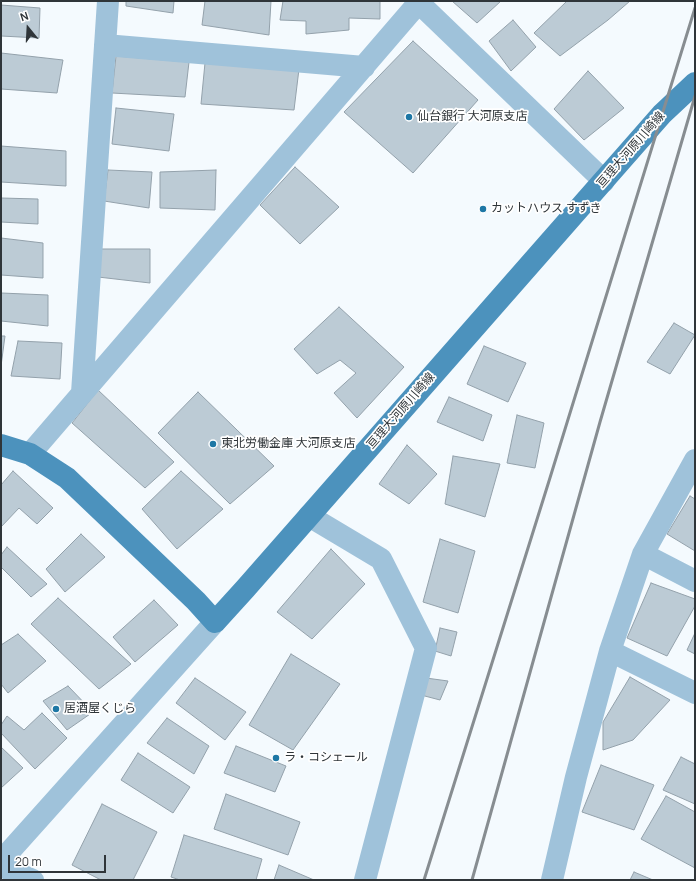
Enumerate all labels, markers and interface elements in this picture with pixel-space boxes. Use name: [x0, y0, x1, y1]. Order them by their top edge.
north arrow: [8, 8, 48, 48]
text: N: [18, 8, 30, 24]
street label: 亘理大河原川崎線: [594, 109, 668, 191]
place label: 仙台銀行 大河原支店: [417, 110, 527, 124]
marker: 仙台銀行 大河原支店: [404, 112, 414, 122]
place label: カットハウス すずき: [491, 202, 601, 216]
marker: カットハウス すずき: [478, 204, 488, 214]
street label: 亘理大河原川崎線: [364, 370, 438, 452]
place label: 東北労働金庫 大河原支店: [221, 437, 355, 451]
marker: 東北労働金庫 大河原支店: [208, 439, 218, 449]
place label: 居酒屋くじら: [64, 702, 136, 716]
marker: 居酒屋くじら: [51, 704, 61, 714]
place label: ラ・コシェール: [284, 751, 368, 765]
marker: ラ・コシェール: [271, 753, 281, 763]
scale bar: [10, 847, 108, 873]
text: 20 m: [15, 853, 42, 870]

